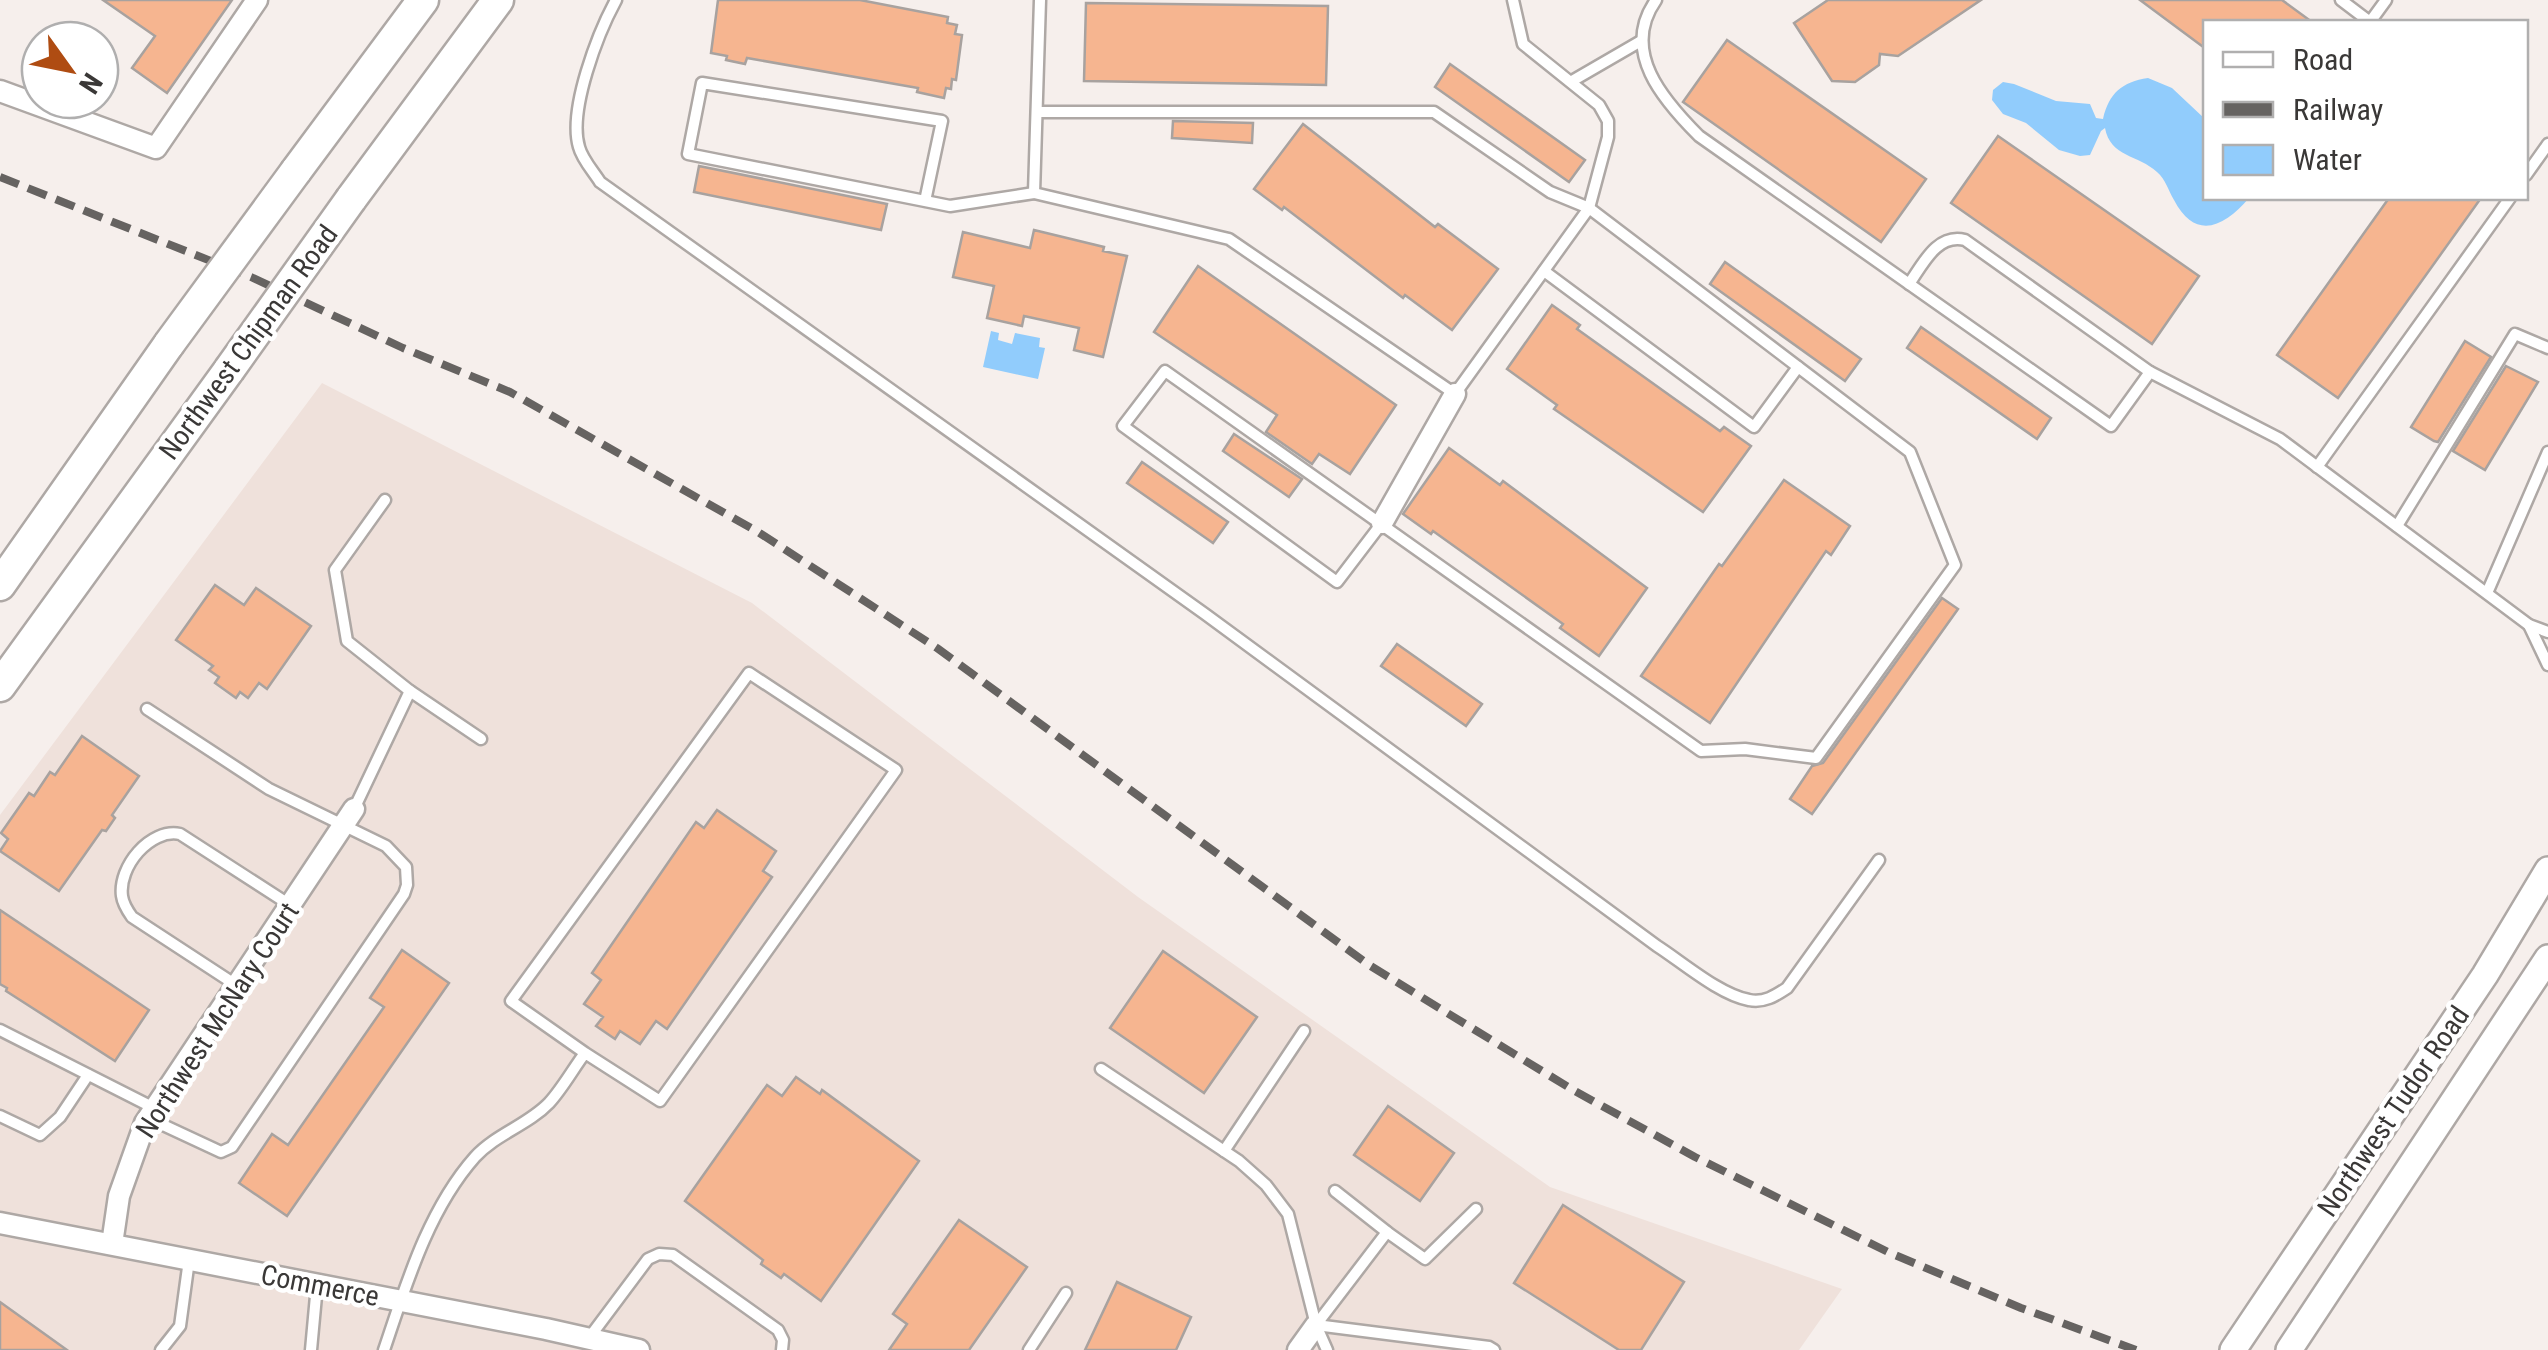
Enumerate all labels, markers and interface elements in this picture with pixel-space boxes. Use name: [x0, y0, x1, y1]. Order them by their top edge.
north arrow: [20, 20, 120, 120]
legend: [2203, 20, 2528, 200]
text: Road: [2293, 42, 2353, 77]
text: N: [72, 67, 109, 100]
text: Railway: [2293, 92, 2383, 127]
text: Water: [2293, 142, 2362, 177]
street label: Northwest Chipman Road: [152, 219, 345, 466]
street label: Northwest McNary Court: [129, 896, 306, 1144]
street label: Northwest Tudor Road: [2311, 1000, 2476, 1223]
street label: Commerce: [258, 1258, 382, 1313]

